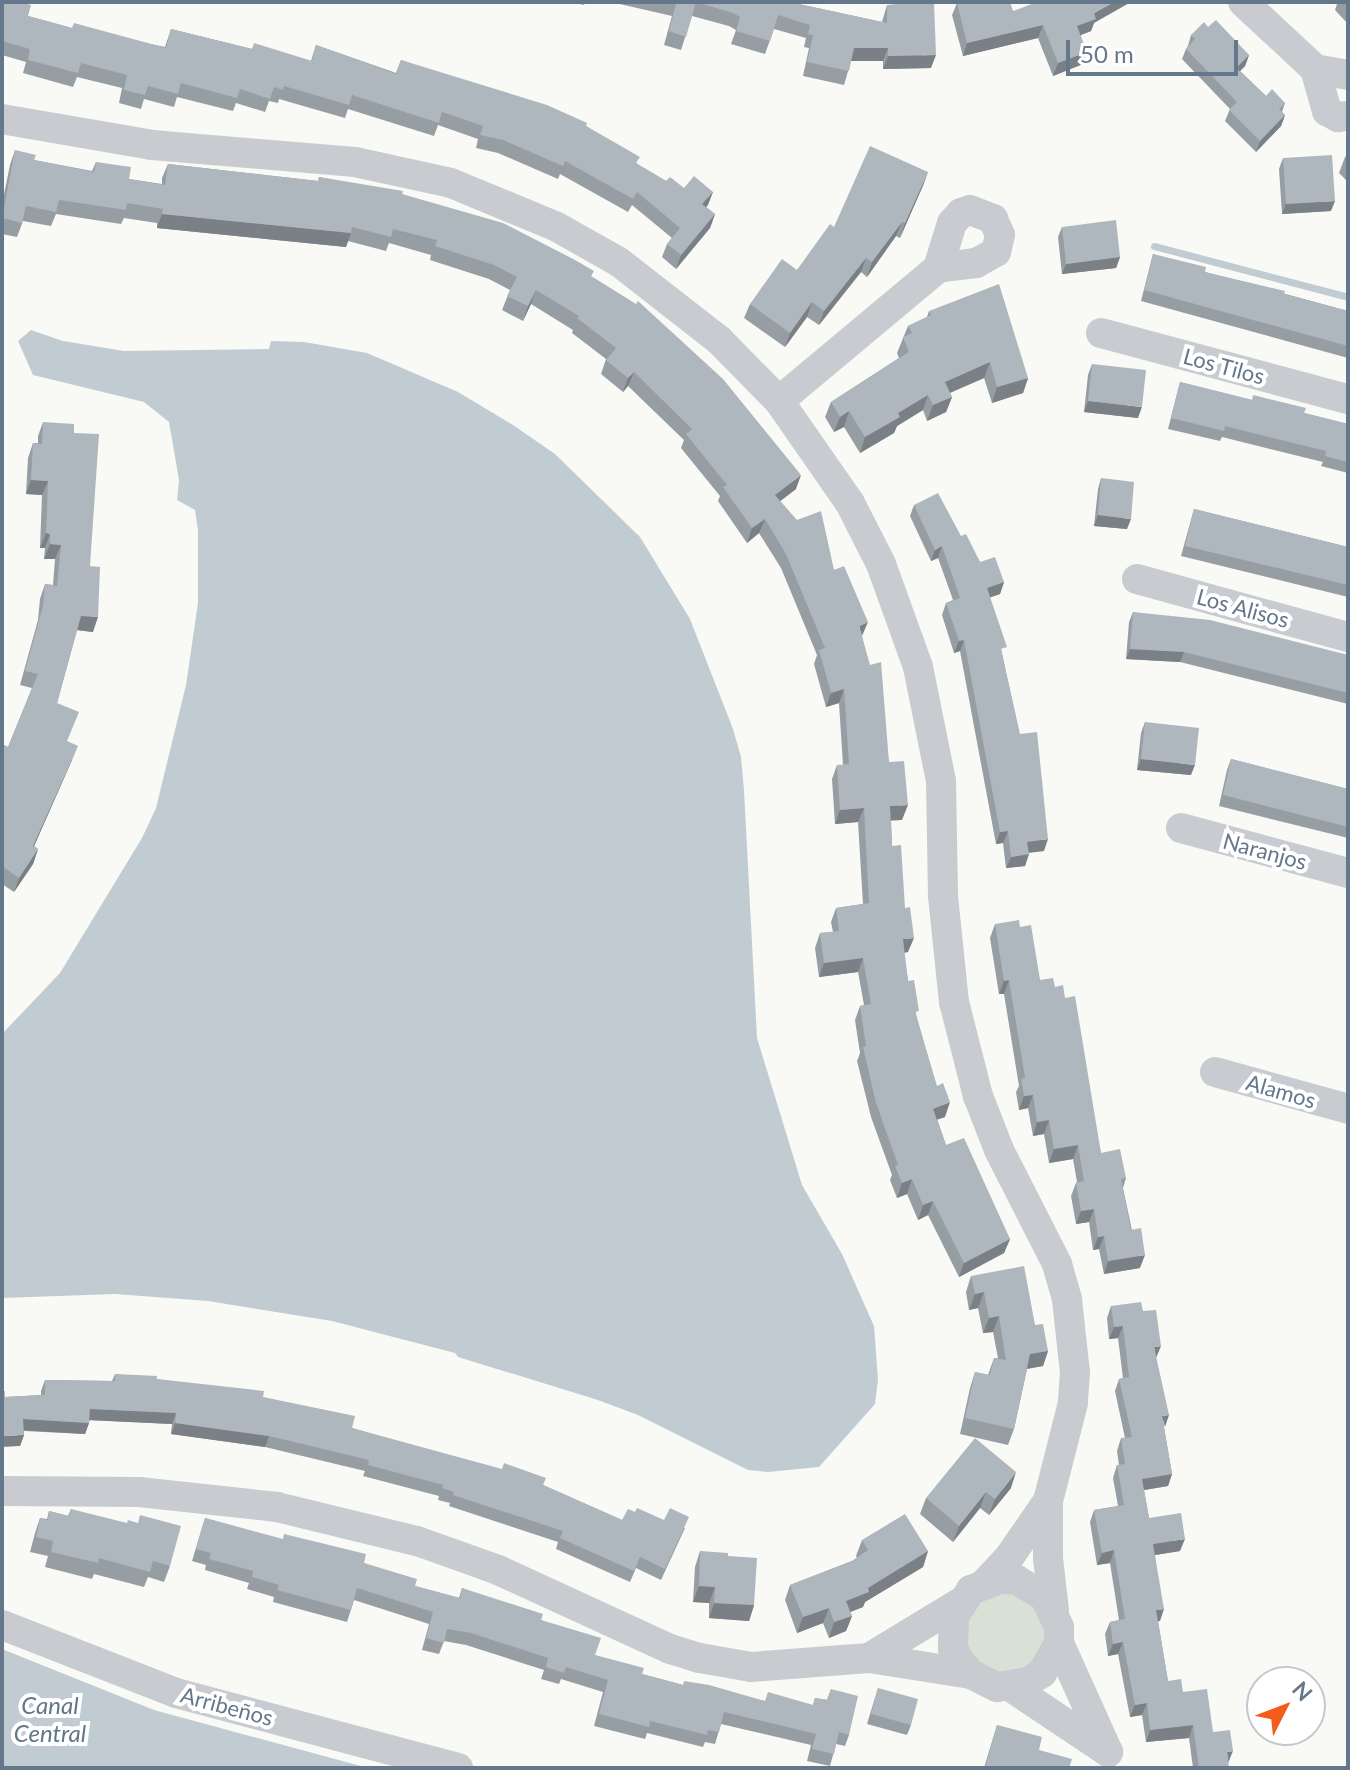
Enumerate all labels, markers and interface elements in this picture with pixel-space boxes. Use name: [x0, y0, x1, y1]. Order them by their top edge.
scale bar: [1070, 24, 1242, 74]
text: 50 m: [1080, 39, 1134, 68]
street label: Los Tilos: [1180, 342, 1268, 390]
street label: Los Alisos: [1194, 583, 1292, 633]
street label: Naranjos: [1220, 827, 1310, 875]
street label: Alamos: [1243, 1069, 1319, 1113]
north arrow: [1246, 1666, 1326, 1746]
text: N: [1287, 1676, 1318, 1706]
street label: Arribeños: [178, 1681, 276, 1731]
water label: Canal Central: [14, 1691, 86, 1747]

